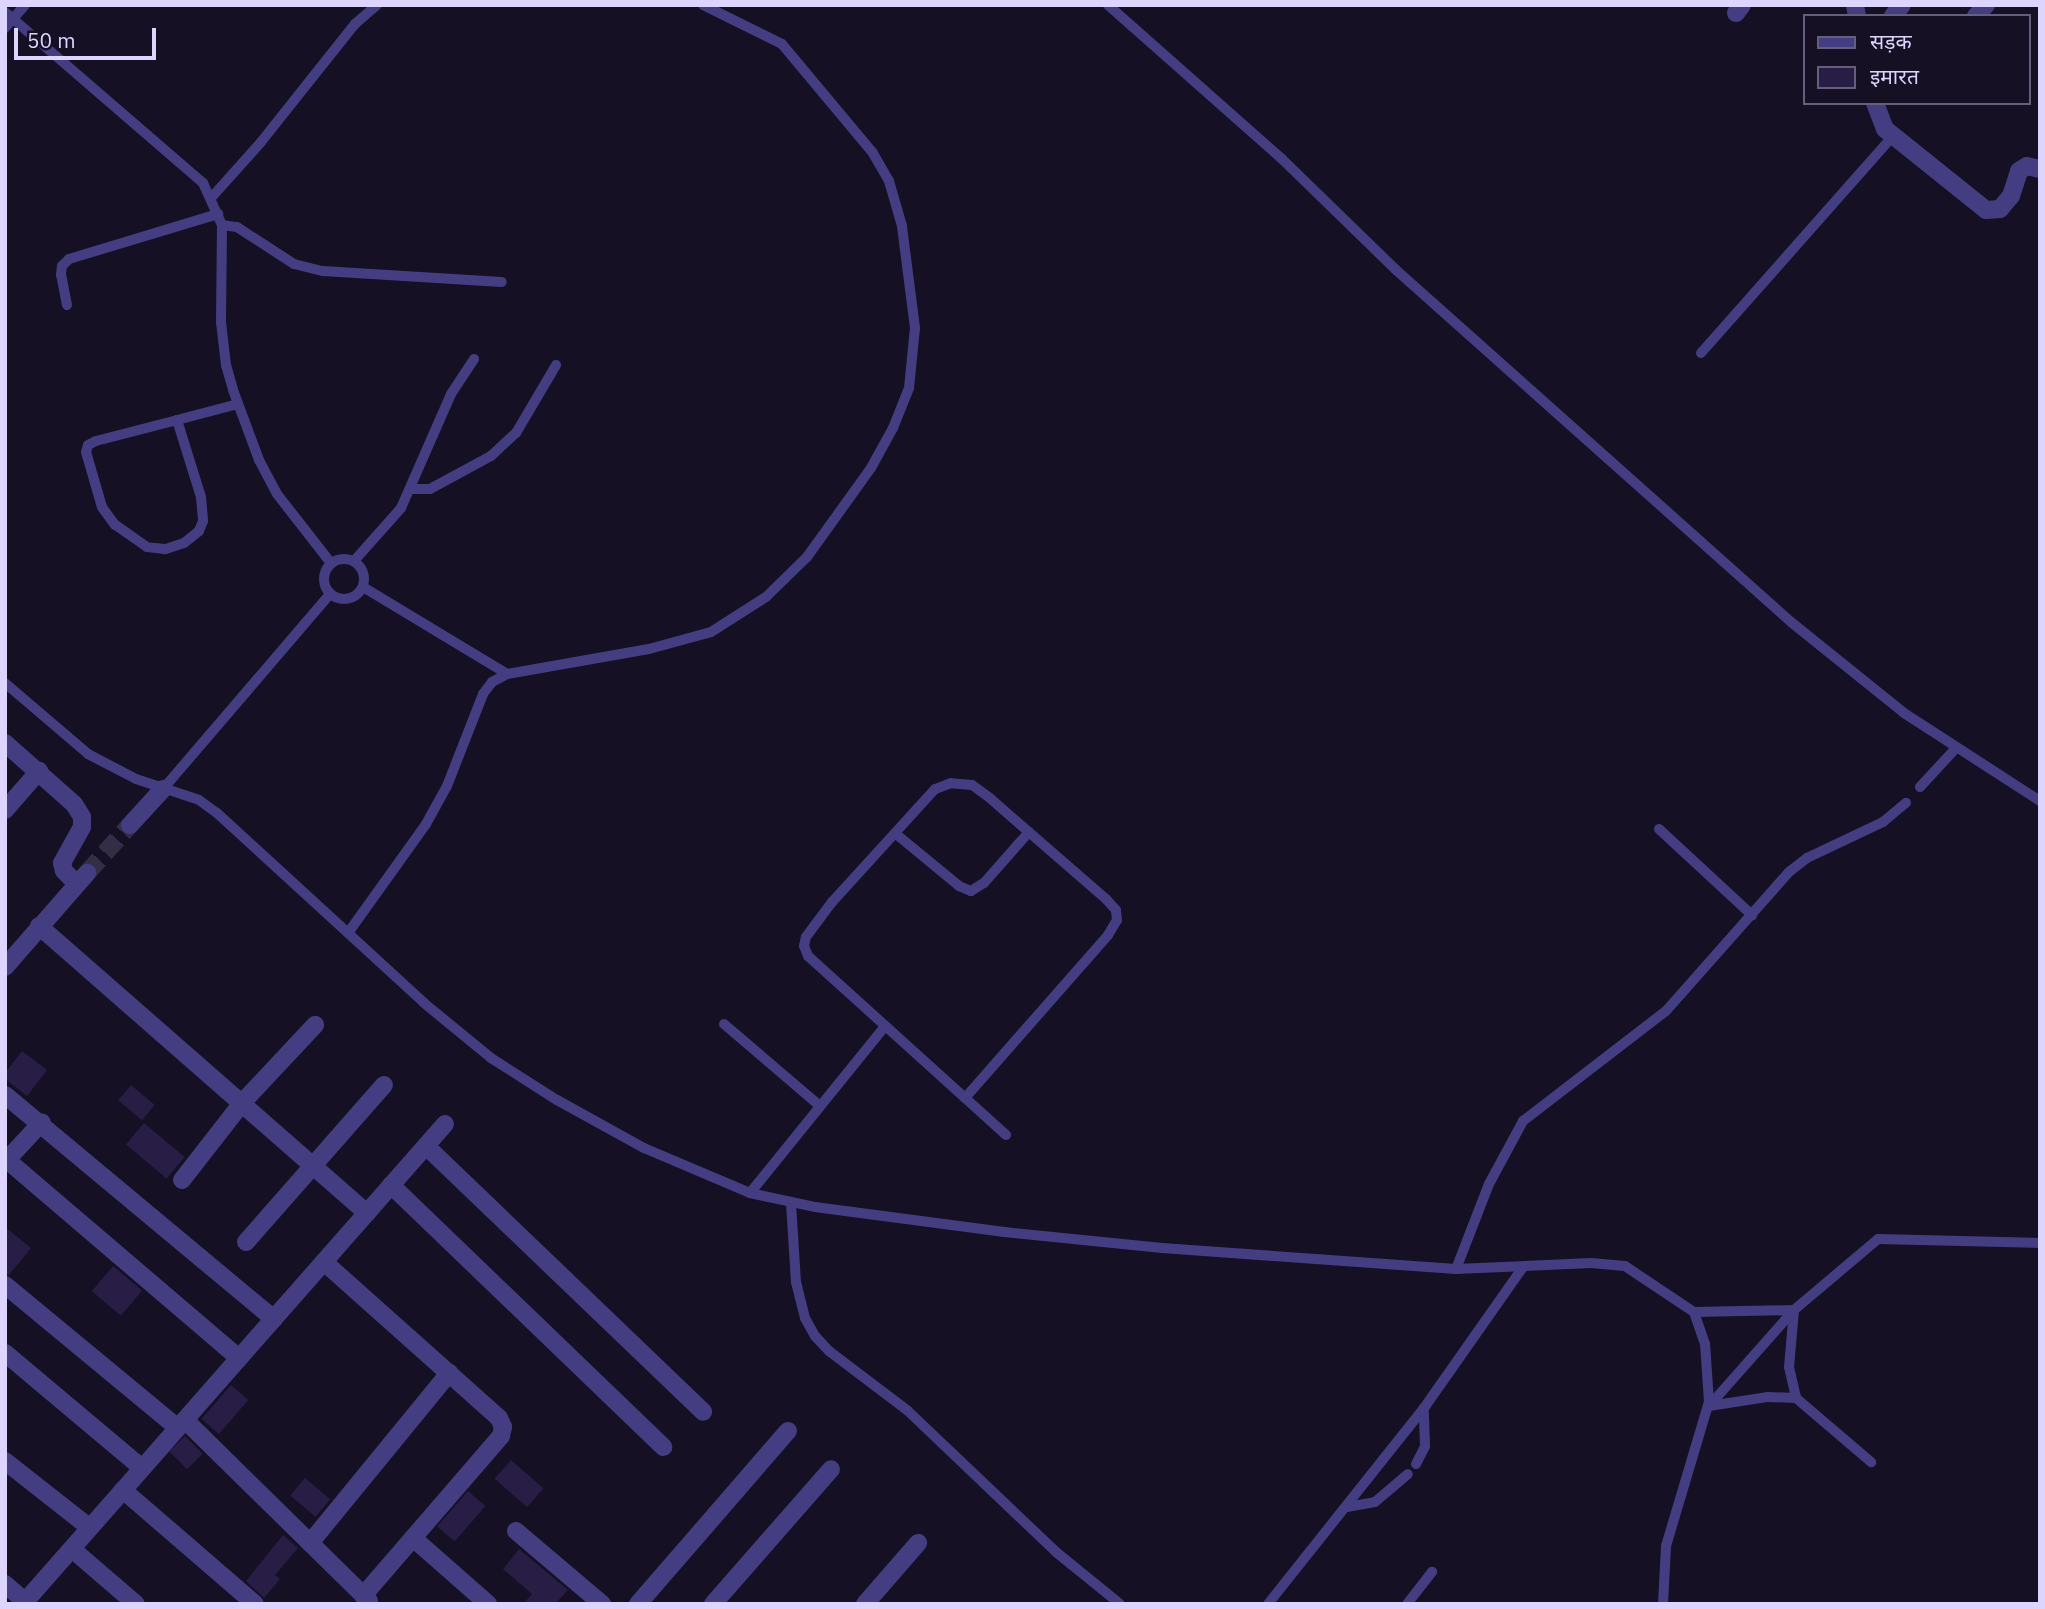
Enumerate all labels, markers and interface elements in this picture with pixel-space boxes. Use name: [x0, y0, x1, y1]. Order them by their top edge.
scale bar: [18, 14, 159, 58]
legend: [1804, 14, 2031, 105]
text: 50 m: [27, 26, 76, 54]
text: सड़क: [1870, 27, 1912, 55]
text: इमारत: [1870, 62, 1919, 90]

